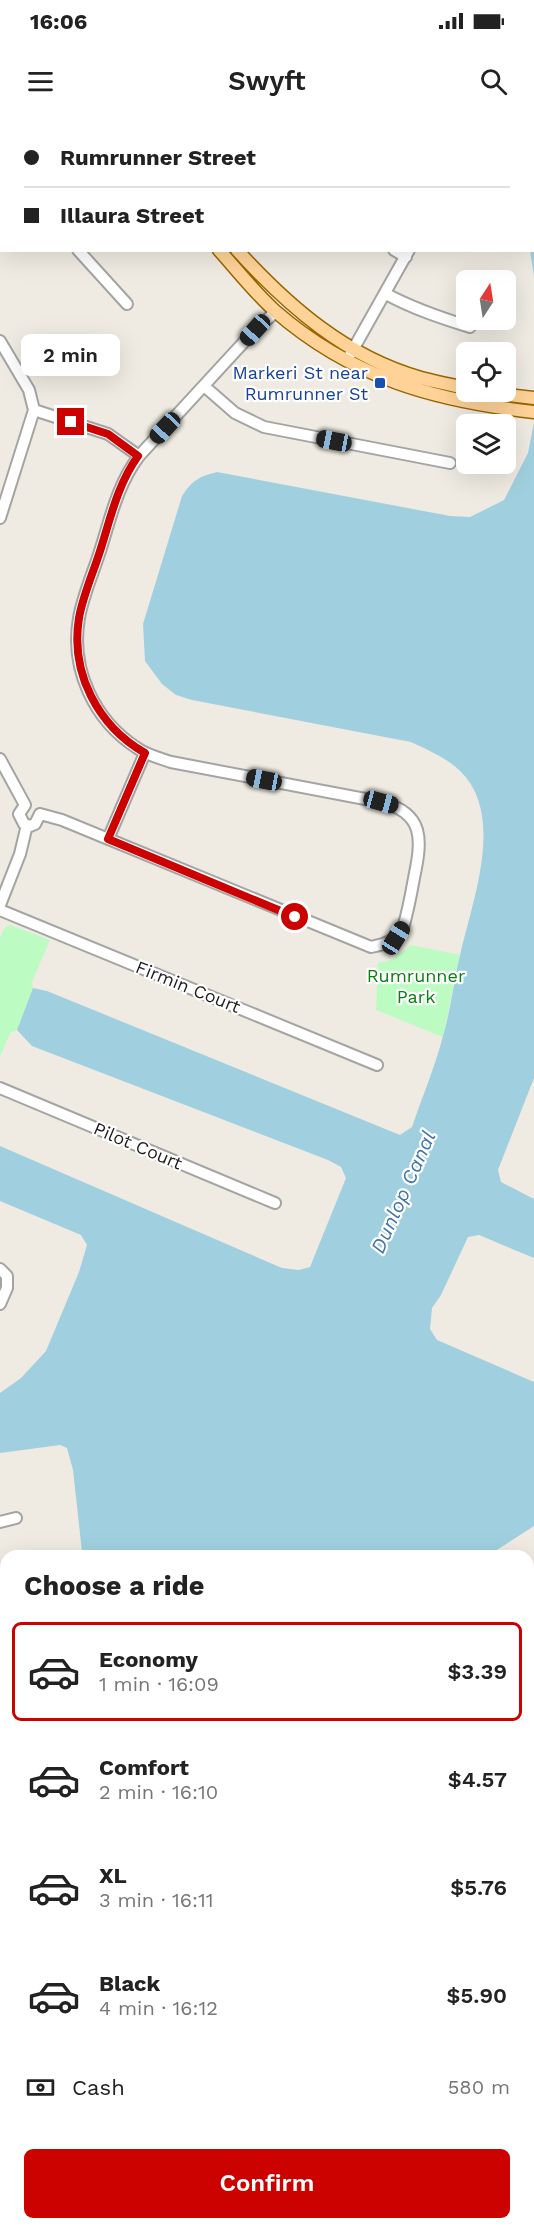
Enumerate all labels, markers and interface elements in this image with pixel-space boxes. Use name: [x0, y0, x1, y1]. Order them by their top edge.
text: 16:06: [30, 9, 87, 34]
icon: menu: [24, 65, 57, 98]
text: Swyft: [228, 65, 306, 97]
icon: search: [477, 65, 510, 98]
text: Rumrunner Street: [60, 145, 256, 170]
text: Illaura Street: [60, 203, 204, 228]
north arrow: [456, 270, 516, 330]
map controls: [456, 270, 516, 474]
car: [236, 311, 274, 349]
callout: 2 min: [22, 335, 121, 377]
button: locate: [456, 342, 516, 402]
text: 2 min: [43, 343, 98, 367]
place label: Markeri St near Rumrunner St: [232, 362, 368, 404]
marker: Markeri St near Rumrunner St: [373, 376, 387, 390]
route end: [57, 408, 84, 435]
car: [146, 409, 184, 447]
button: layers: [456, 414, 516, 474]
car: [315, 429, 353, 453]
car: [245, 768, 283, 792]
car: [361, 789, 401, 815]
route start: [281, 903, 308, 930]
car: [379, 918, 413, 958]
street label: Firmin Court: [133, 956, 244, 1017]
park label: Rumrunner Park: [367, 965, 465, 1007]
street label: Pilot Court: [91, 1117, 186, 1174]
water label: Dunlop Canal: [365, 1127, 441, 1257]
text: Choose a ride: [24, 1570, 204, 1602]
icon: car: [27, 1645, 81, 1699]
text: Economy: [99, 1647, 198, 1672]
text: $3.39: [447, 1659, 507, 1684]
text: 1 min · 16:09: [99, 1672, 219, 1696]
icon: car: [27, 1753, 81, 1807]
text: Comfort: [99, 1755, 189, 1780]
text: $4.57: [448, 1767, 507, 1792]
text: 2 min · 16:10: [99, 1780, 218, 1804]
icon: car: [27, 1861, 81, 1915]
text: XL: [99, 1863, 127, 1888]
text: $5.76: [450, 1875, 507, 1900]
text: 3 min · 16:11: [99, 1888, 213, 1912]
icon: car: [27, 1969, 81, 2023]
text: Black: [99, 1971, 160, 1996]
text: $5.90: [446, 1983, 507, 2008]
text: 4 min · 16:12: [99, 1996, 218, 2020]
icon: cash: [24, 2071, 57, 2104]
text: Cash: [72, 2075, 125, 2100]
text: 580 m: [448, 2075, 510, 2099]
button: Confirm: [24, 2149, 510, 2218]

